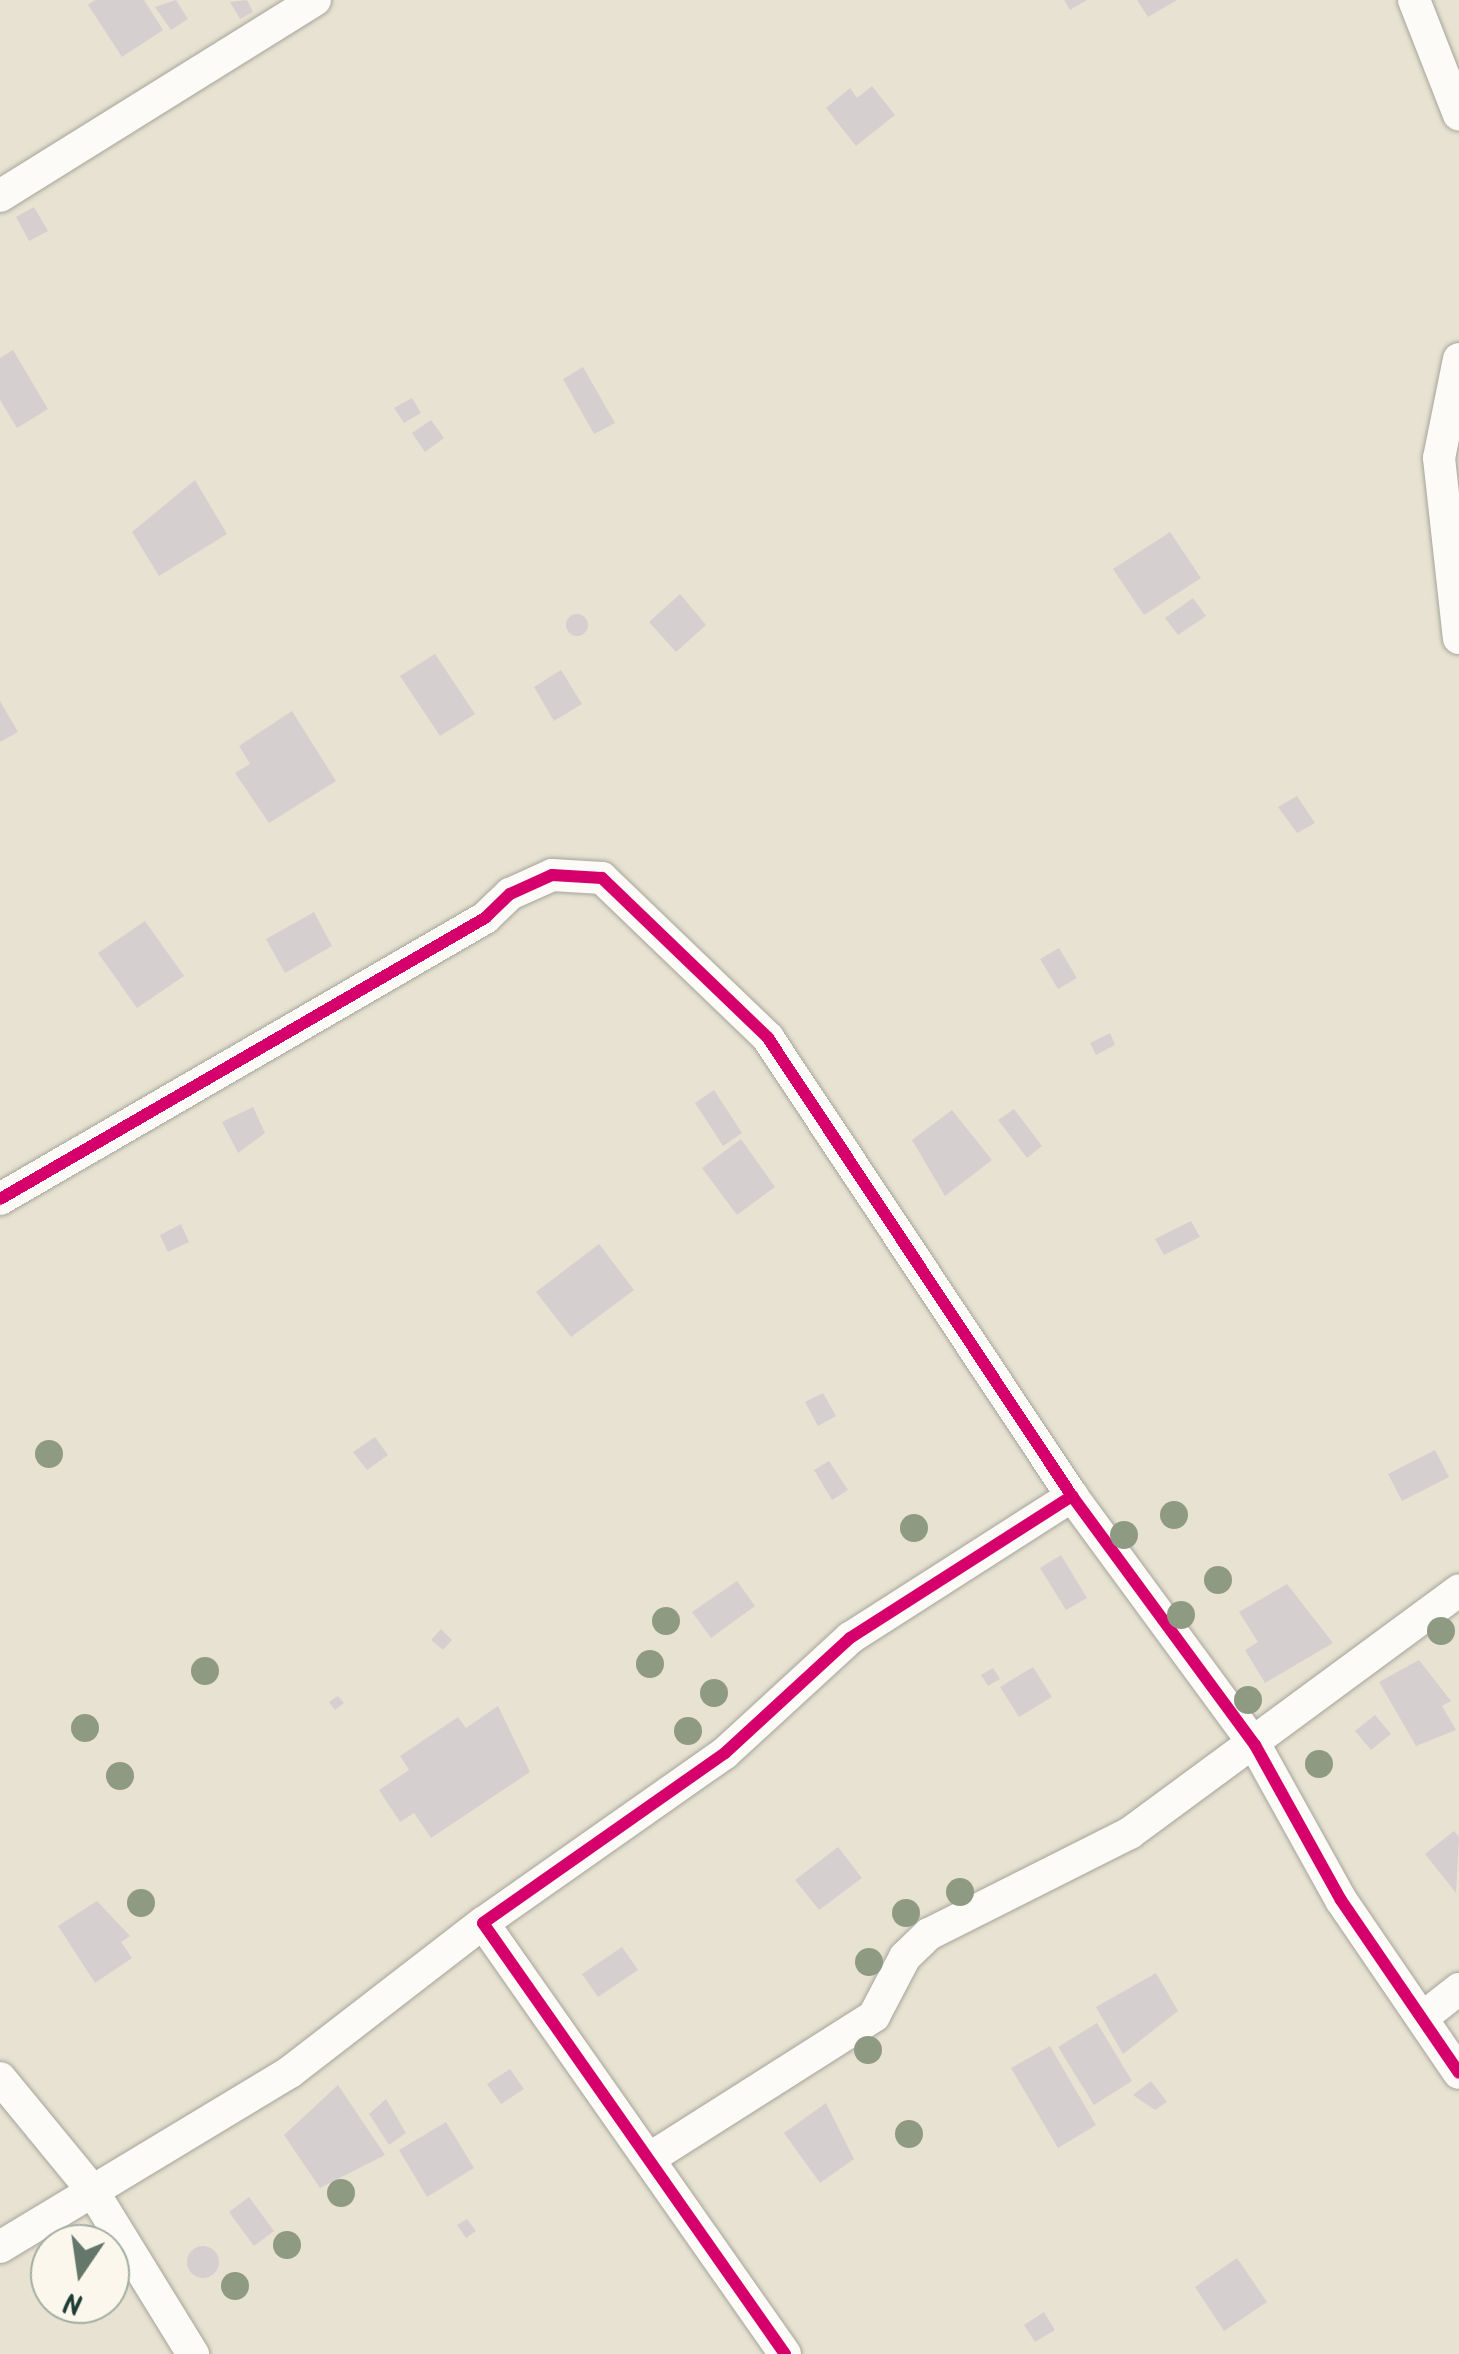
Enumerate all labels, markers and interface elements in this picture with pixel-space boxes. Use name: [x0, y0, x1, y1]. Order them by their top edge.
north arrow: [30, 2224, 130, 2324]
text: N: [60, 2278, 87, 2326]

